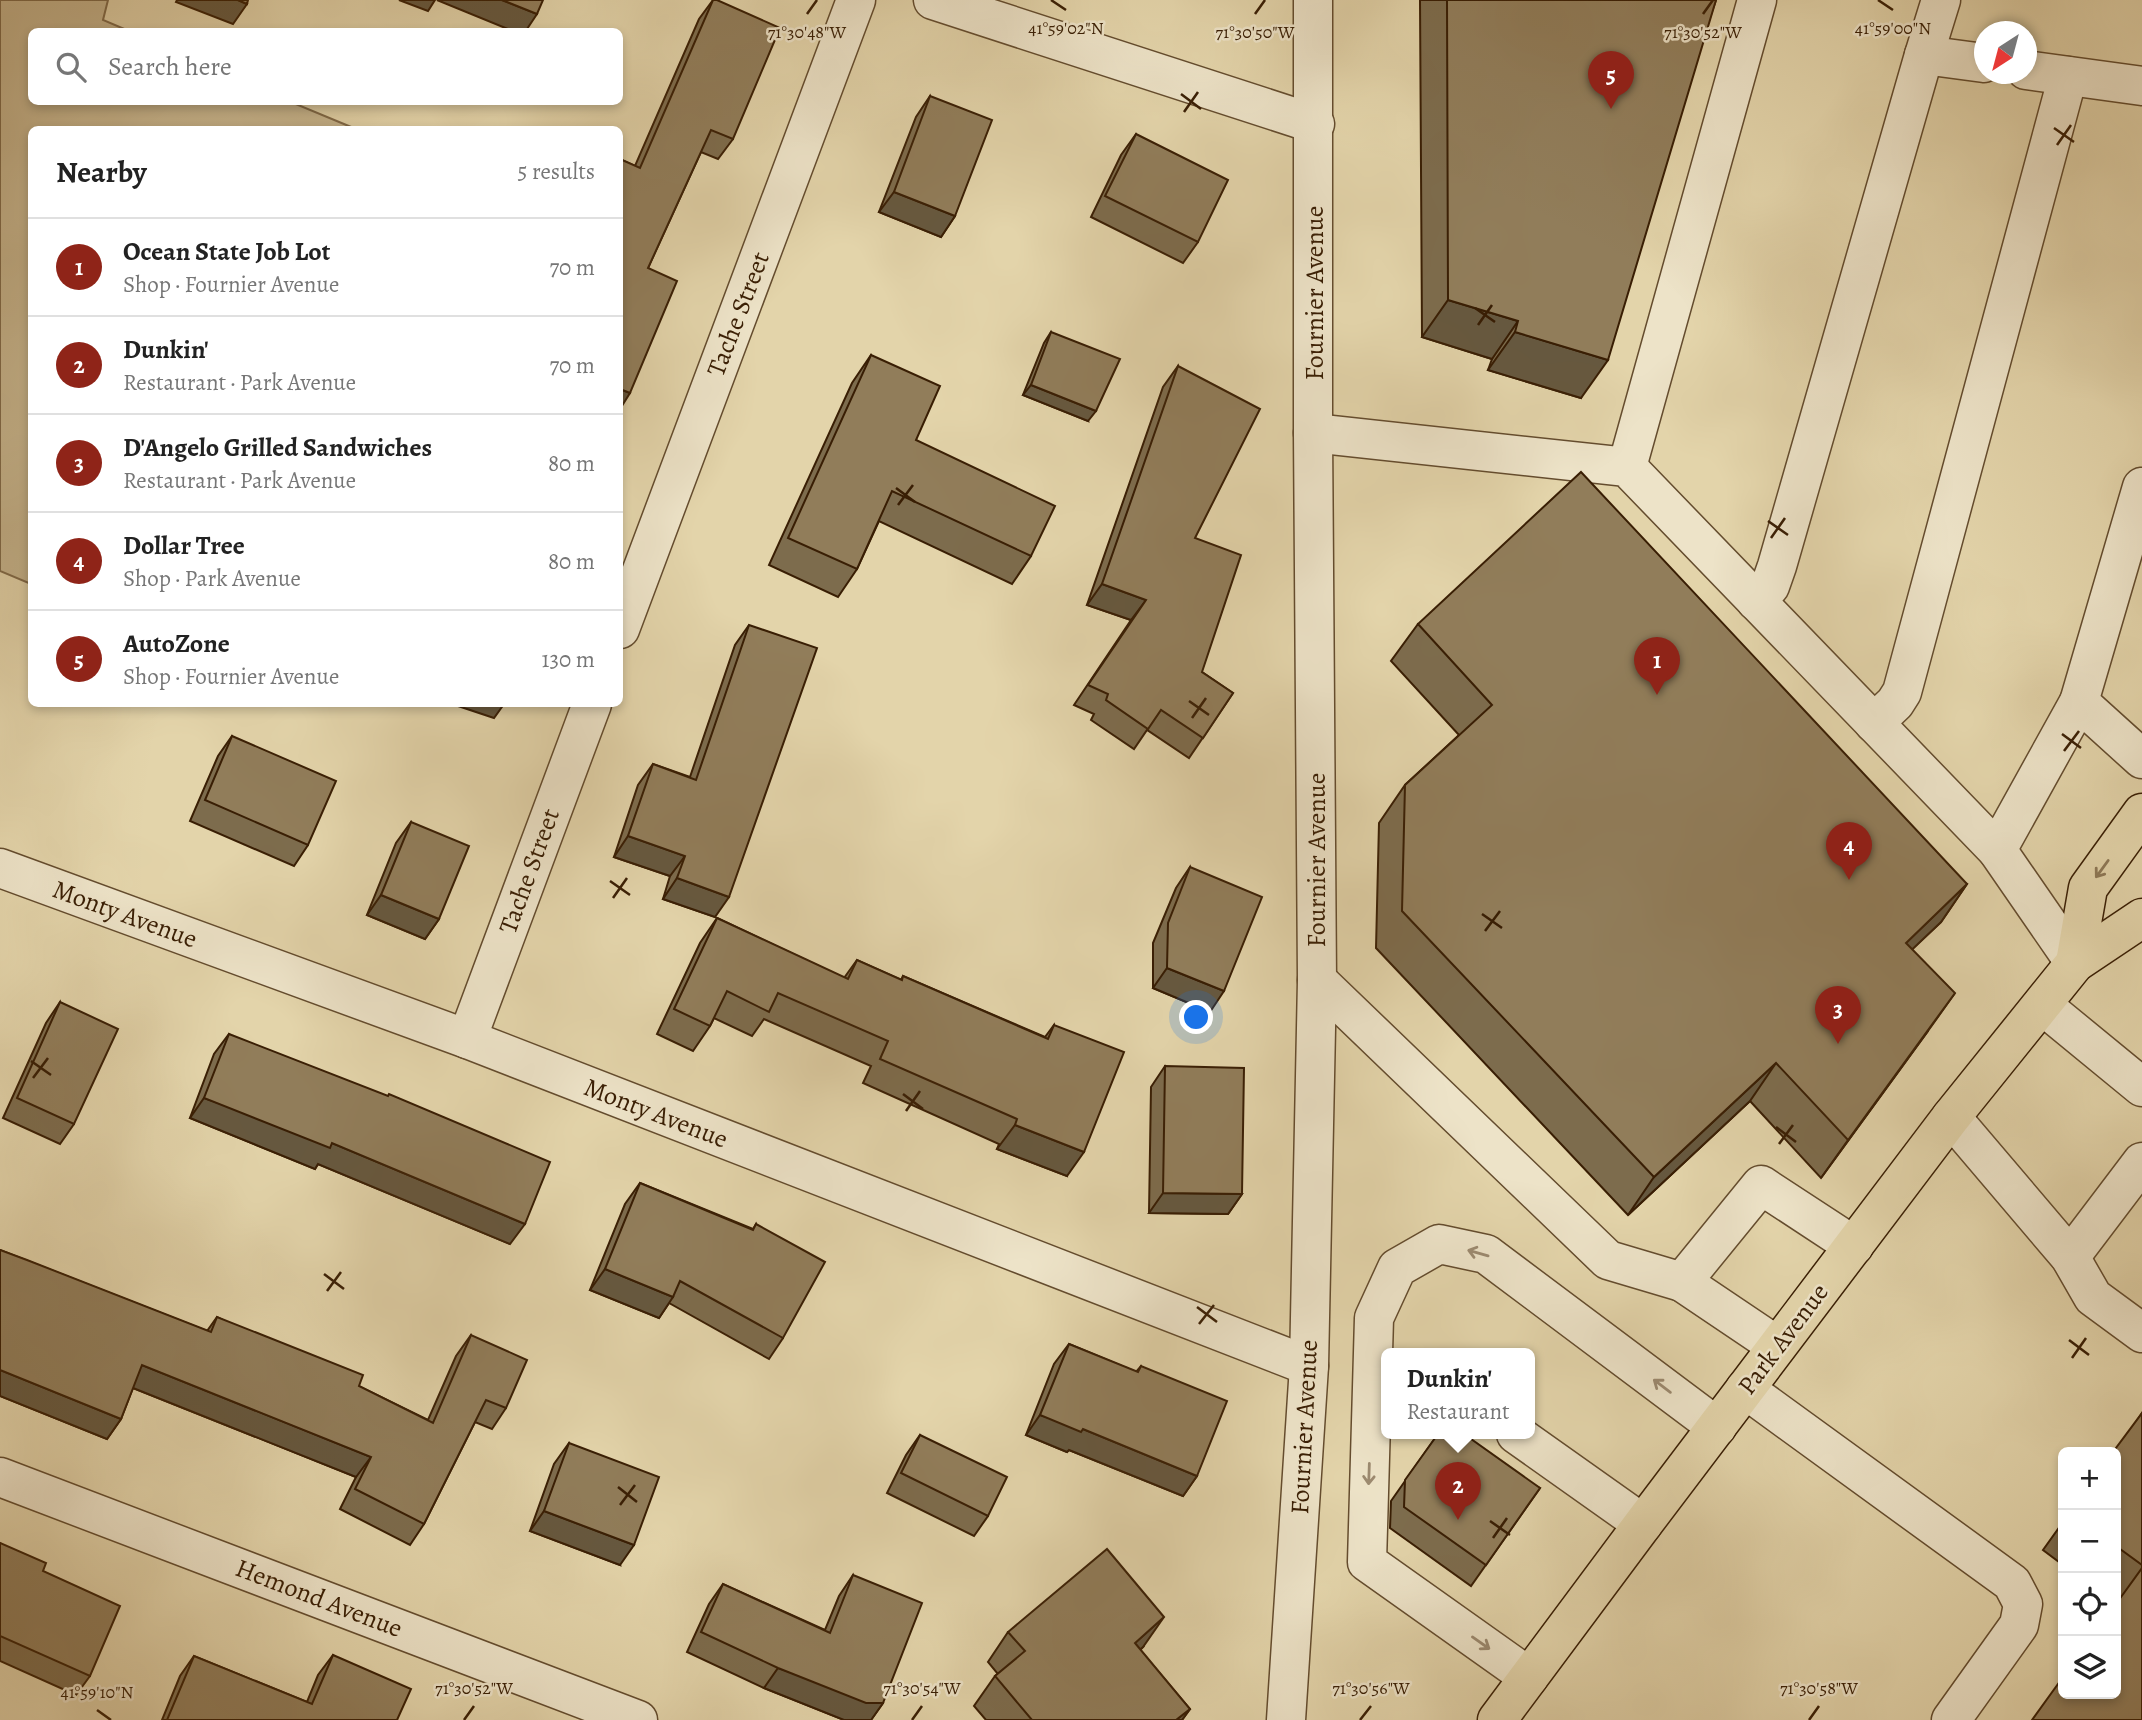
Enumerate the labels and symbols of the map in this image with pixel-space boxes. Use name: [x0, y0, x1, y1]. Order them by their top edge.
text: 41°59'02"N: [1028, 16, 1104, 40]
text: 41°59'00"N: [1855, 16, 1931, 40]
text: 71°30'48"W: [768, 20, 846, 44]
text: 71°30'50"W: [1216, 20, 1295, 44]
text: 71°30'52"W: [1664, 20, 1742, 44]
north arrow: [1974, 21, 2037, 84]
pin: 5: [1588, 51, 1634, 109]
street label: Fournier Avenue: [1297, 206, 1332, 380]
street label: Tache Street: [698, 246, 778, 381]
pin: 1: [1634, 637, 1680, 695]
street label: Fournier Avenue: [1299, 773, 1334, 947]
street label: Tache Street: [490, 803, 568, 938]
pin: 4: [1826, 822, 1872, 880]
one-way arrow: [2095, 859, 2109, 878]
street label: Monty Avenue: [48, 872, 202, 956]
pin: 3: [1815, 986, 1861, 1044]
your location: [1179, 1000, 1213, 1034]
street label: Monty Avenue: [579, 1070, 733, 1156]
one-way arrow: [1468, 1246, 1490, 1259]
street label: Park Avenue: [1729, 1276, 1837, 1402]
street label: Fournier Avenue: [1282, 1339, 1326, 1515]
one-way arrow: [1653, 1378, 1672, 1393]
pin: 2: [1435, 1462, 1481, 1520]
one-way arrow: [1363, 1463, 1376, 1486]
street label: Hemond Avenue: [231, 1550, 407, 1646]
one-way arrow: [1471, 1636, 1490, 1650]
text: 71°30'52"W: [435, 1676, 513, 1700]
text: 71°30'54"W: [883, 1676, 961, 1700]
text: 71°30'56"W: [1332, 1676, 1410, 1700]
text: 71°30'58"W: [1780, 1676, 1858, 1700]
text: 41°59'10"N: [61, 1680, 134, 1704]

